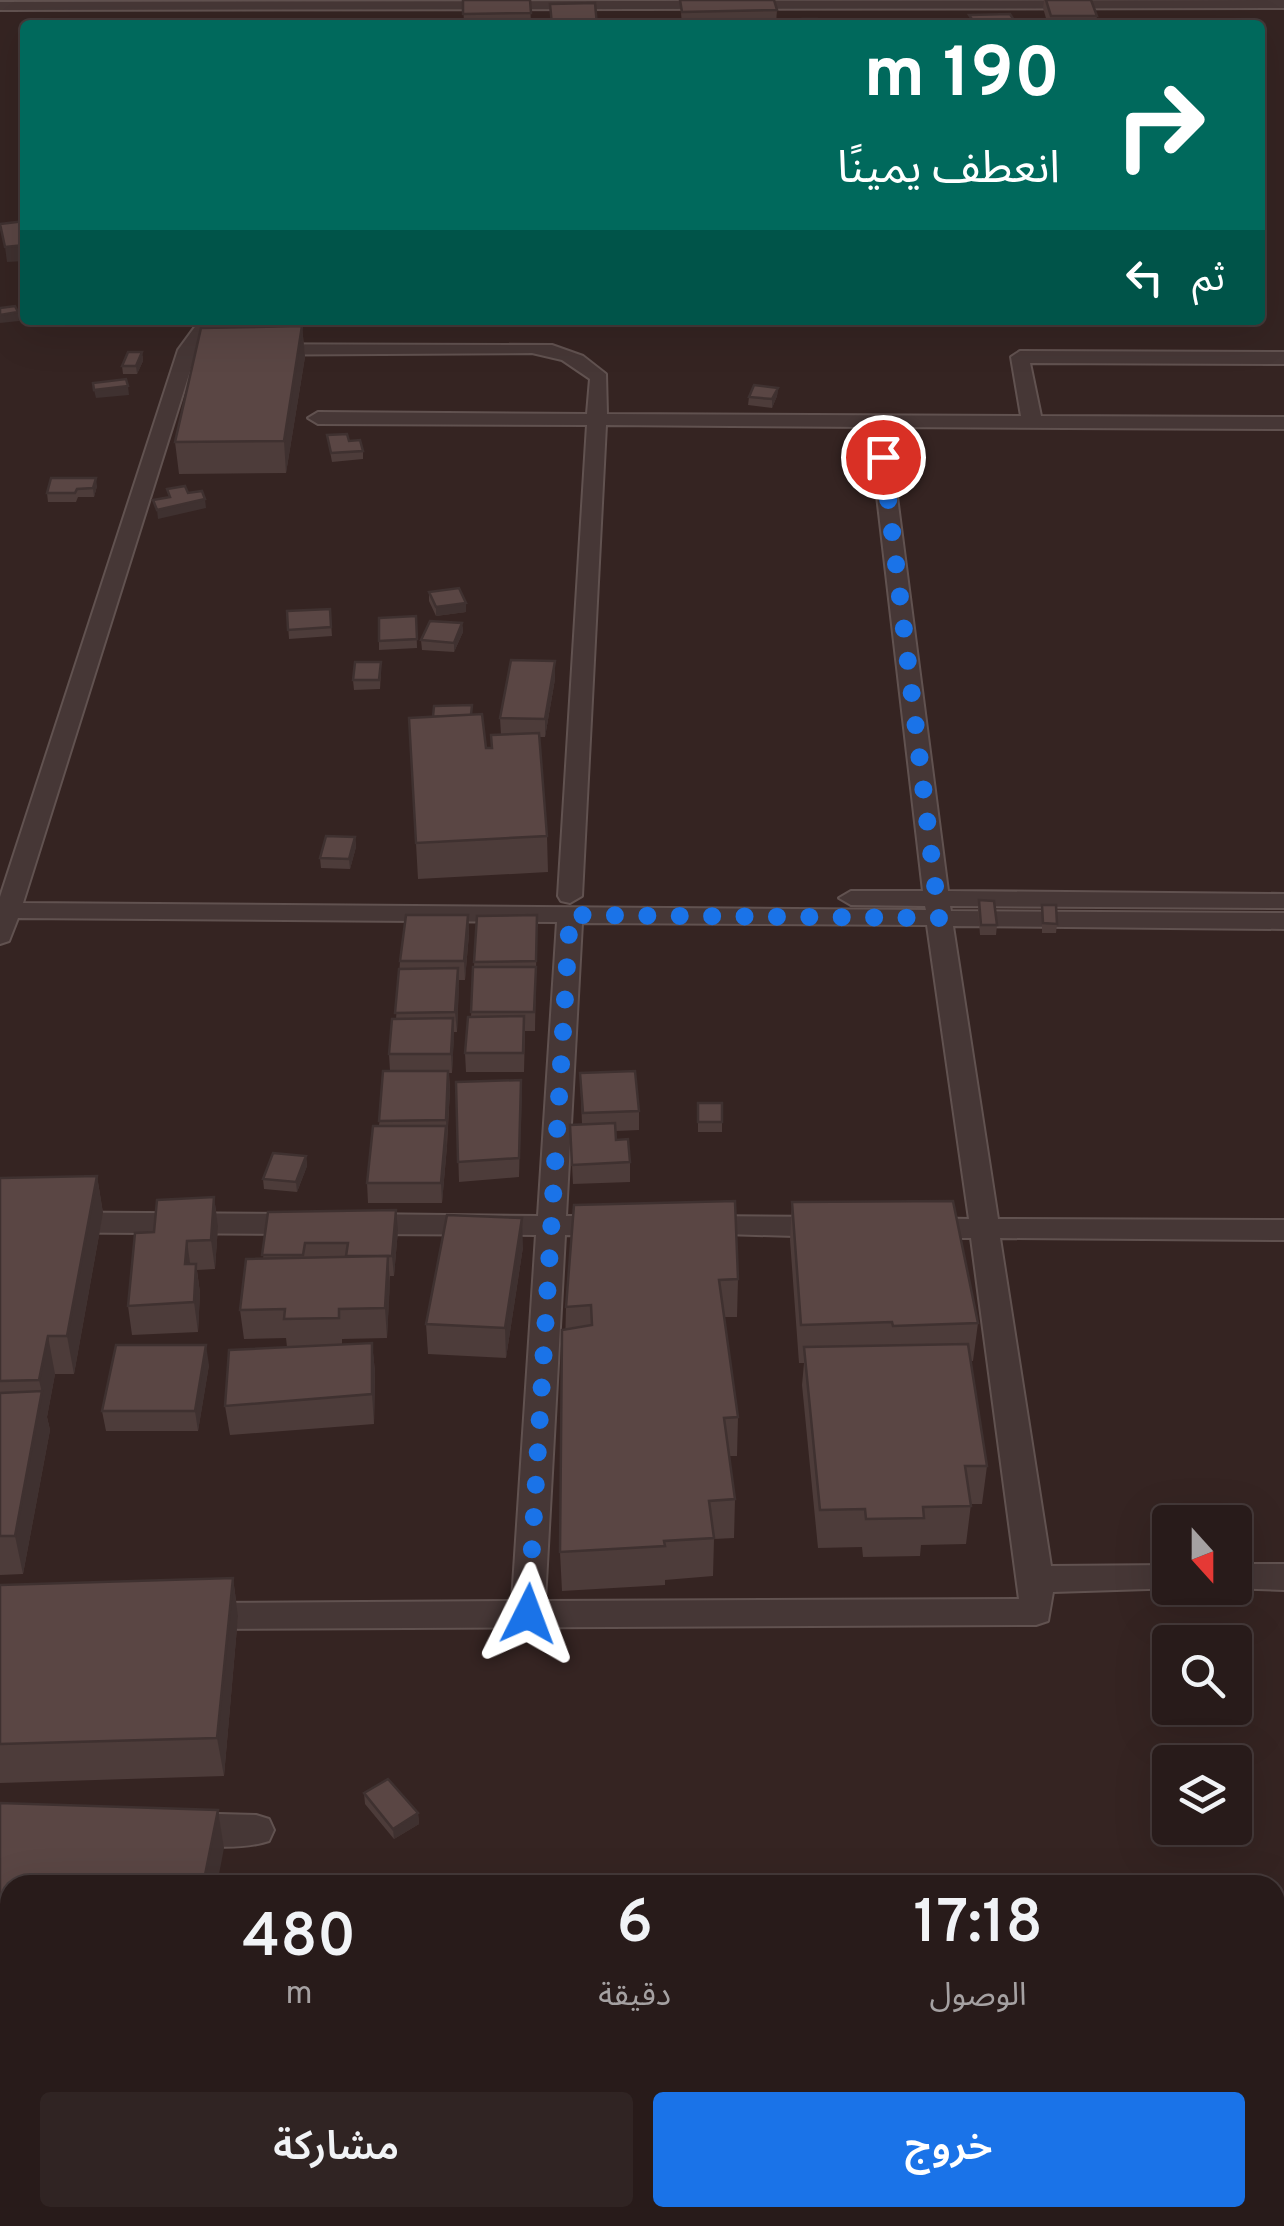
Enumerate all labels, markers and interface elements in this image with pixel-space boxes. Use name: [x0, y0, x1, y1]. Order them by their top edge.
text: 190 m: [864, 33, 1060, 122]
icon: right: [1095, 60, 1225, 190]
text: انعطف يمينًا: [837, 142, 1060, 199]
icon: left: [1117, 250, 1172, 305]
text: ثم: [1192, 256, 1225, 305]
pin: [841, 415, 926, 500]
icon: arrive: [856, 430, 911, 485]
north arrow: [1152, 1505, 1252, 1605]
map controls: [1152, 1505, 1252, 1845]
position arrow: [476, 1562, 580, 1666]
button: search: [1152, 1625, 1252, 1725]
button: layers: [1152, 1745, 1252, 1845]
text: 6: [616, 1888, 653, 1964]
text: 17:18: [913, 1888, 1043, 1964]
text: 480: [242, 1902, 356, 1978]
text: m: [286, 1975, 313, 2015]
text: دقيقة: [598, 1977, 671, 2017]
text: الوصول: [929, 1977, 1027, 2017]
button: مشاركة: [40, 2092, 633, 2207]
button: خروج: [653, 2092, 1245, 2207]

